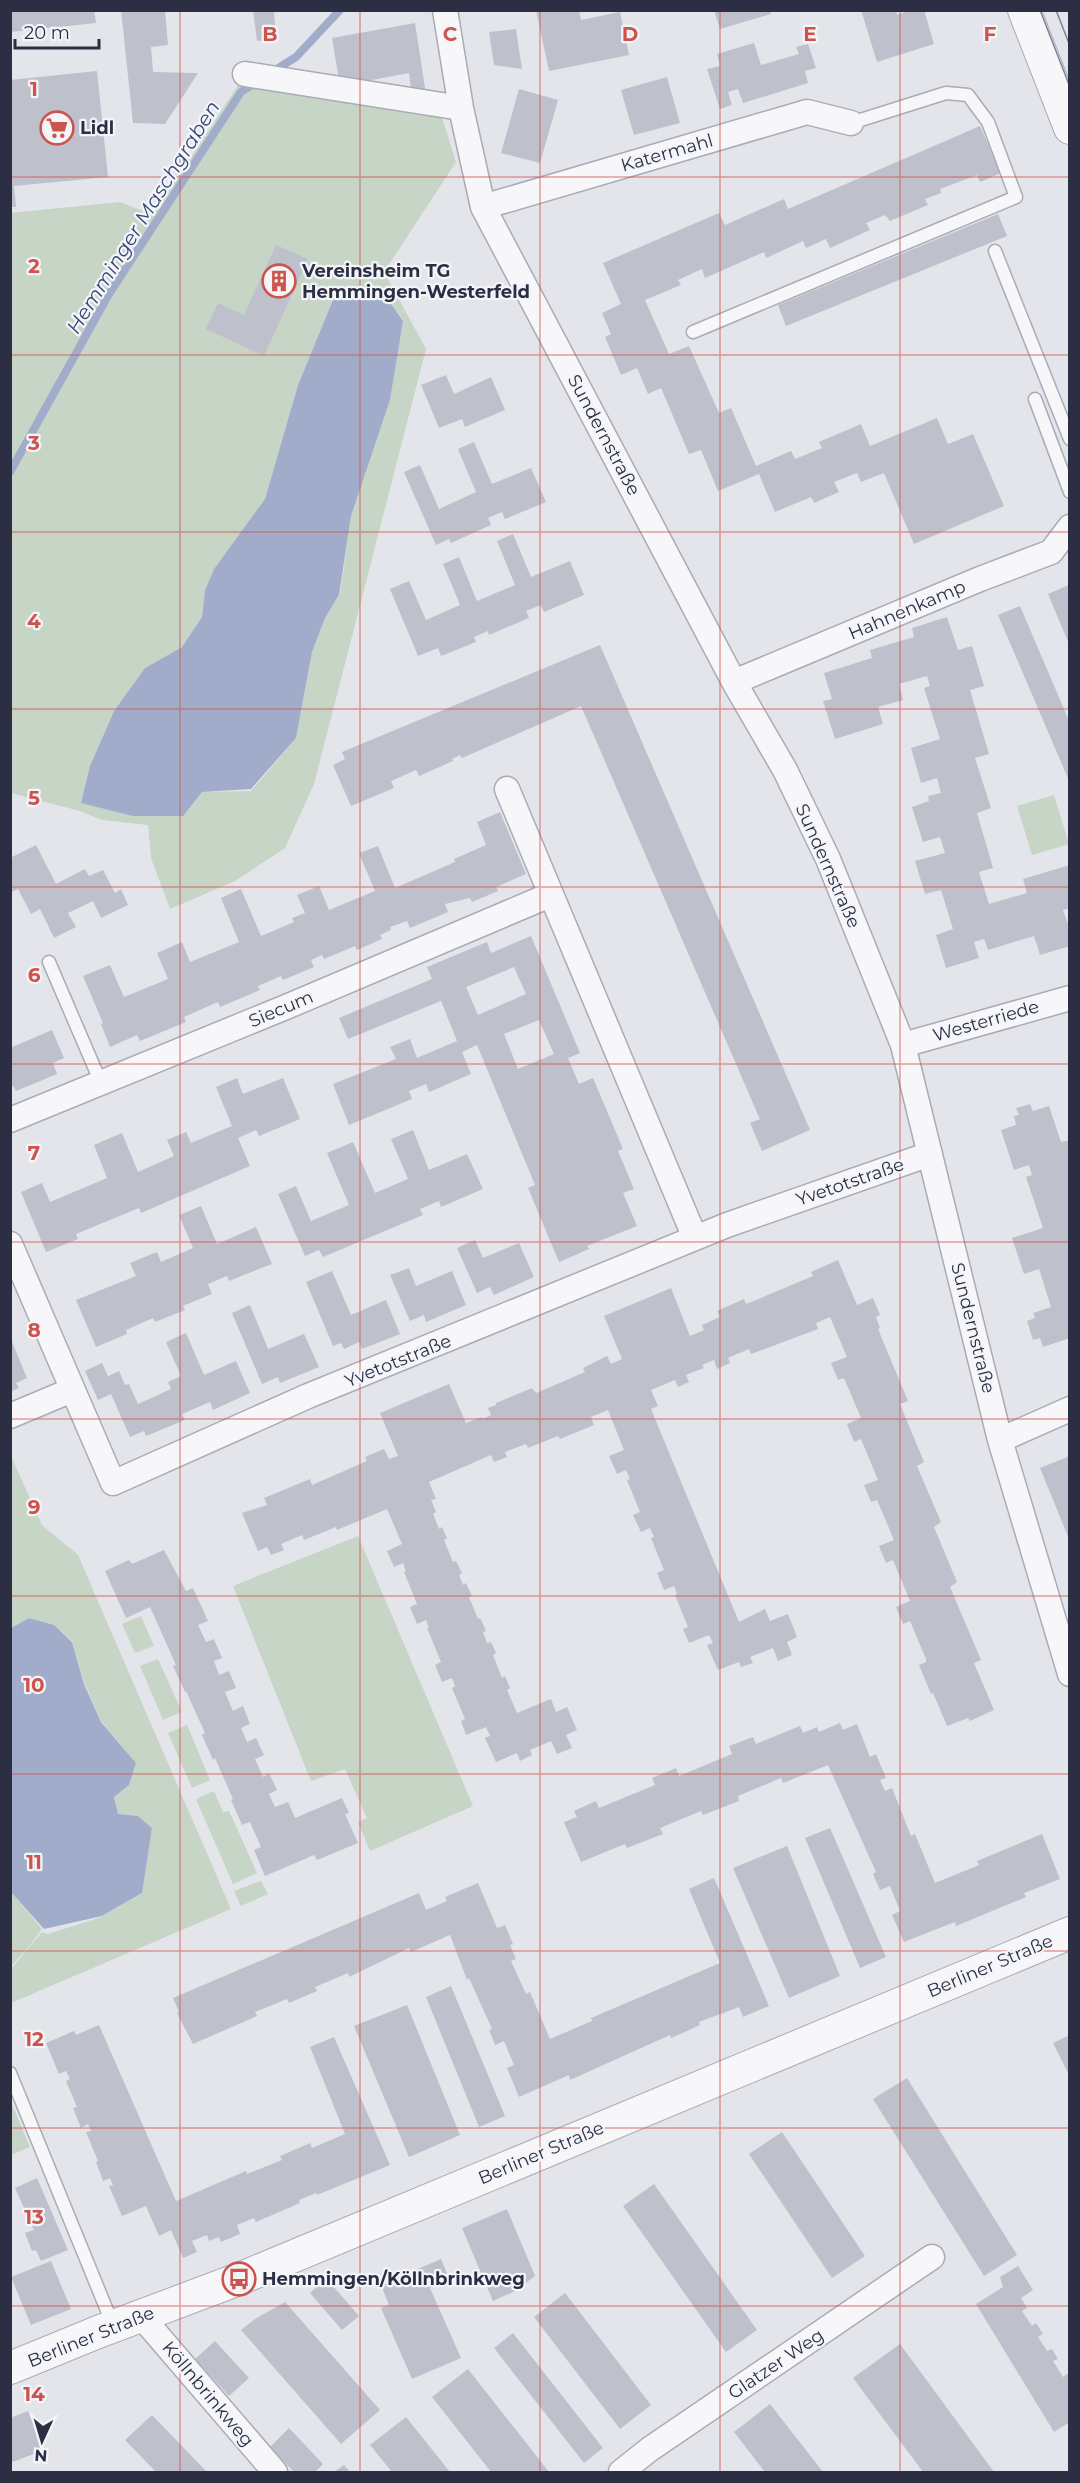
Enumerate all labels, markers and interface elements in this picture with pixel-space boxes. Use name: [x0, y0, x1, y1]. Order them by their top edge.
scale bar: [15, 12, 99, 50]
text: 20 m: [24, 22, 70, 44]
text: B: [262, 22, 278, 46]
text: C: [443, 22, 458, 46]
text: D: [622, 22, 638, 46]
text: E: [803, 22, 817, 46]
text: F: [984, 22, 997, 46]
text: 1: [30, 77, 38, 101]
water label: Hemminger Maschgraben: [61, 96, 225, 338]
supermarket icon: Lidl: [39, 110, 75, 146]
place label: Lidl: [80, 117, 114, 139]
street label: Katermahl: [618, 129, 716, 177]
text: 2: [28, 254, 40, 278]
place label: Vereinsheim TG Hemmingen-Westerfeld: [301, 260, 530, 303]
building icon: Vereinsheim TG Hemmingen-Westerfeld: [261, 263, 297, 299]
street label: Sundernstraße: [563, 371, 645, 499]
text: 3: [27, 431, 40, 455]
street label: Hahnenkamp: [845, 575, 969, 645]
text: 4: [27, 609, 41, 633]
text: 5: [28, 786, 40, 810]
street label: Sundernstraße: [791, 800, 865, 932]
text: 6: [28, 963, 41, 987]
street label: Siecum: [245, 986, 317, 1032]
street label: Westerriede: [930, 995, 1042, 1047]
text: 7: [28, 1141, 40, 1165]
street label: Yvetotstraße: [793, 1153, 907, 1211]
street label: Sundernstraße: [946, 1260, 1000, 1396]
text: 8: [27, 1318, 41, 1342]
street label: Yvetotstraße: [342, 1330, 454, 1392]
text: 9: [28, 1495, 40, 1519]
text: 10: [23, 1673, 45, 1697]
text: 11: [26, 1850, 42, 1874]
street label: Berliner Straße: [924, 1930, 1056, 2002]
text: 12: [24, 2027, 44, 2051]
street label: Berliner Straße: [475, 2117, 607, 2189]
text: 13: [24, 2205, 44, 2229]
bus stop icon: Hemmingen/Köllnbrinkweg: [221, 2261, 257, 2297]
place label: Hemmingen/Köllnbrinkweg: [262, 2268, 525, 2290]
street label: Berliner Straße: [24, 2302, 158, 2372]
street label: Glatzer Weg: [724, 2324, 828, 2404]
street label: Köllnbrinkweg: [158, 2337, 258, 2451]
text: 14: [23, 2382, 45, 2406]
north arrow: [12, 2411, 72, 2471]
text: N: [34, 2446, 48, 2465]

